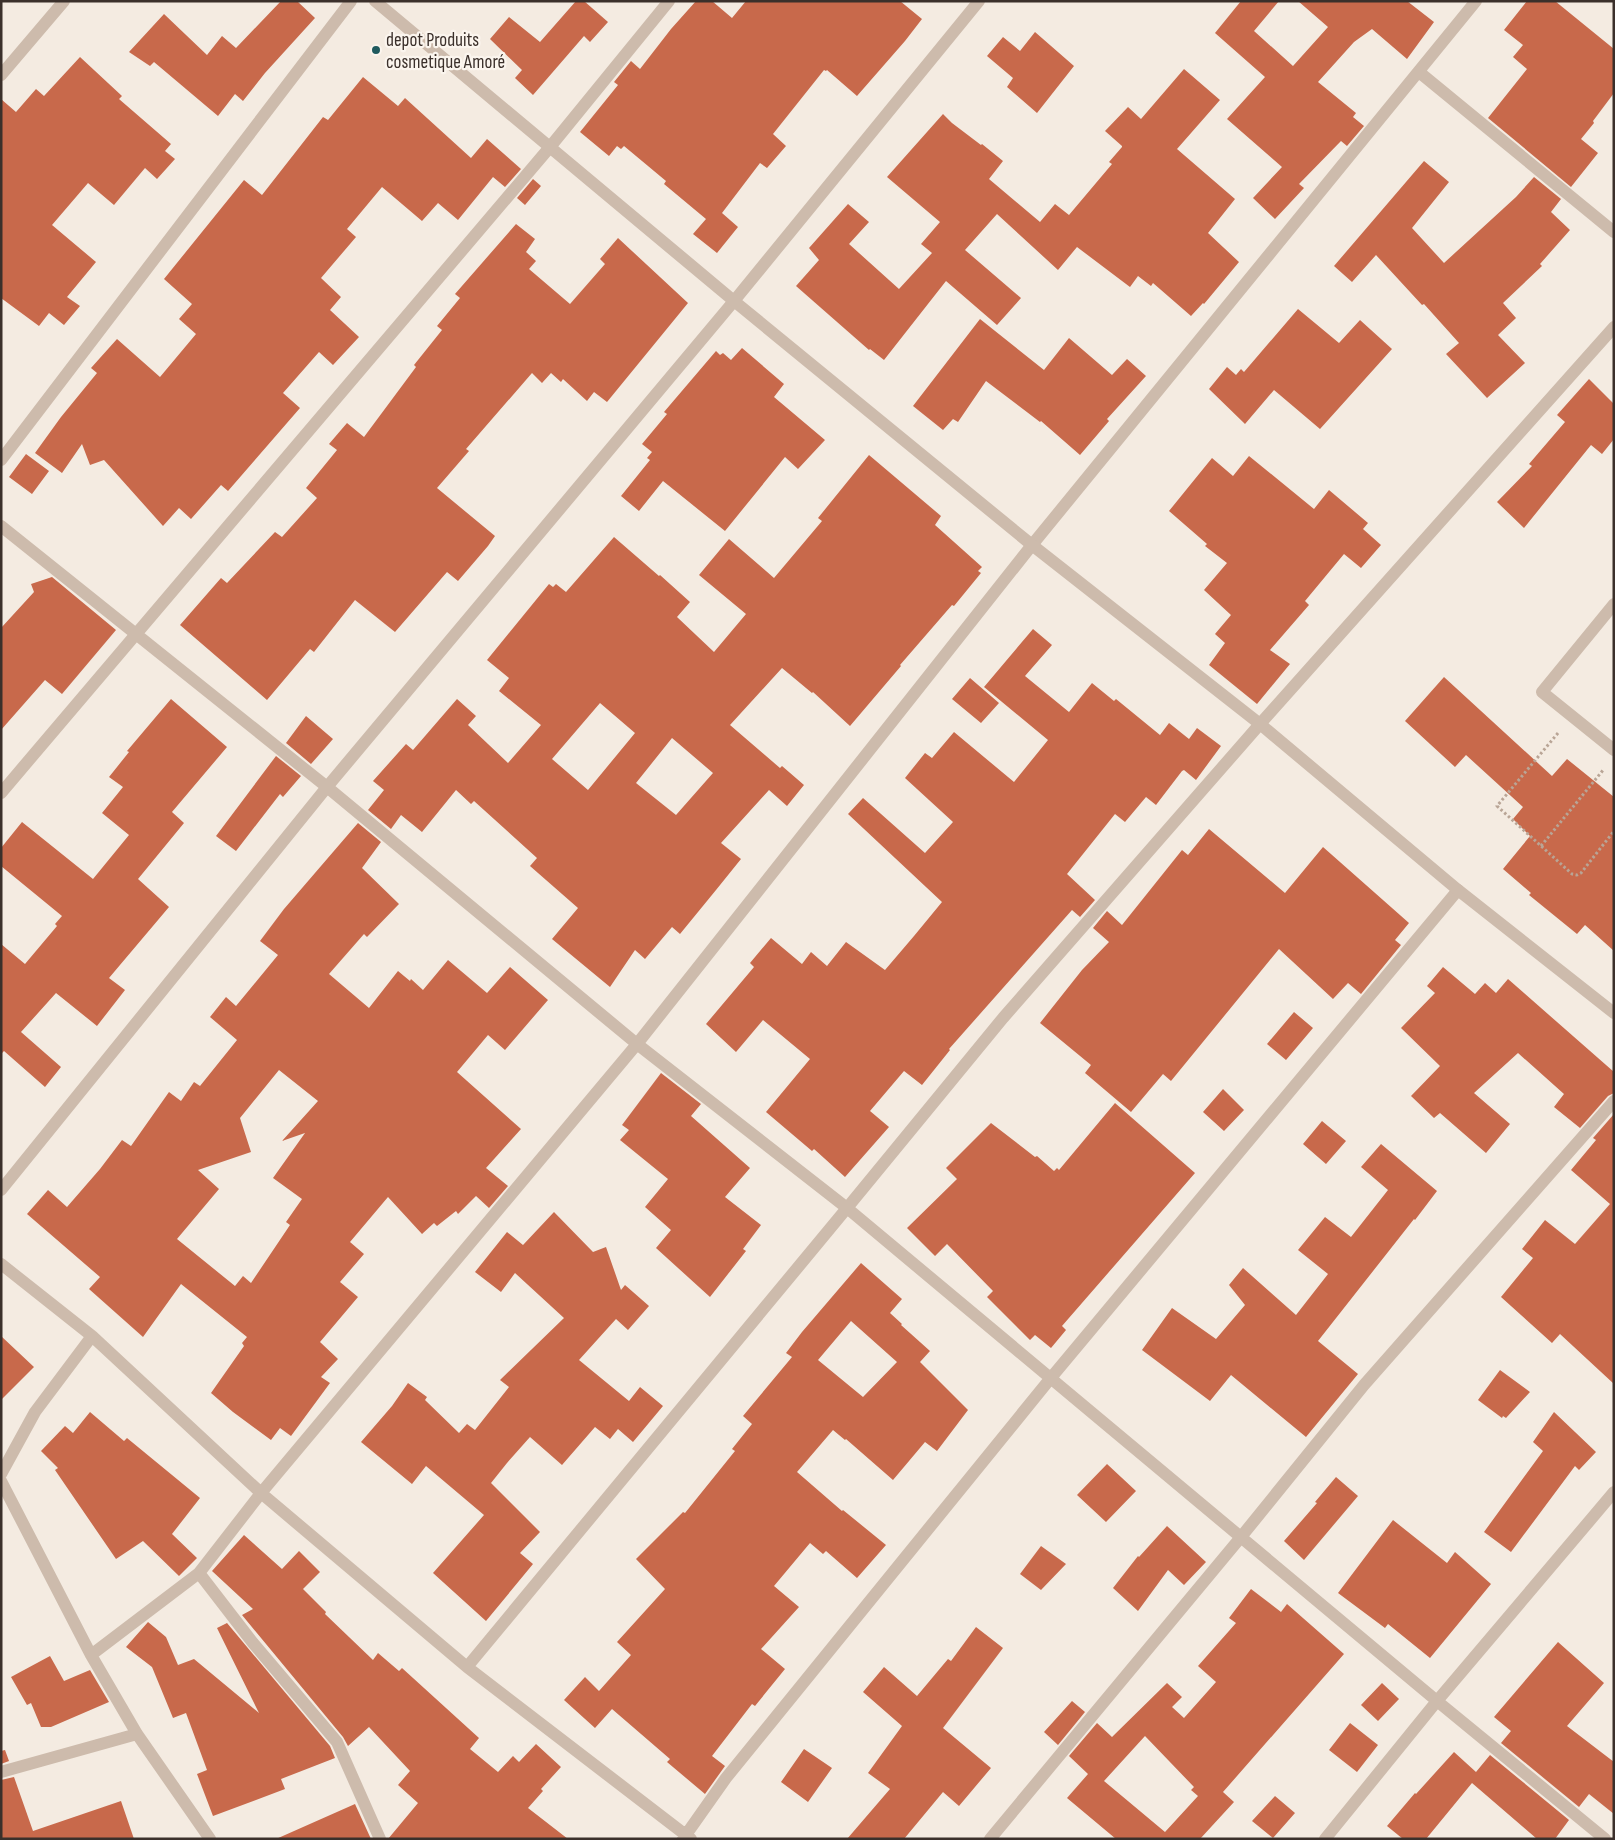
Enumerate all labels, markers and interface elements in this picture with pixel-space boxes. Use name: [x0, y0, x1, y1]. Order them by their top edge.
place label: depot Produits cosmetique Amoré: [386, 29, 505, 74]
marker: depot Produits cosmetique Amoré: [370, 44, 382, 56]

